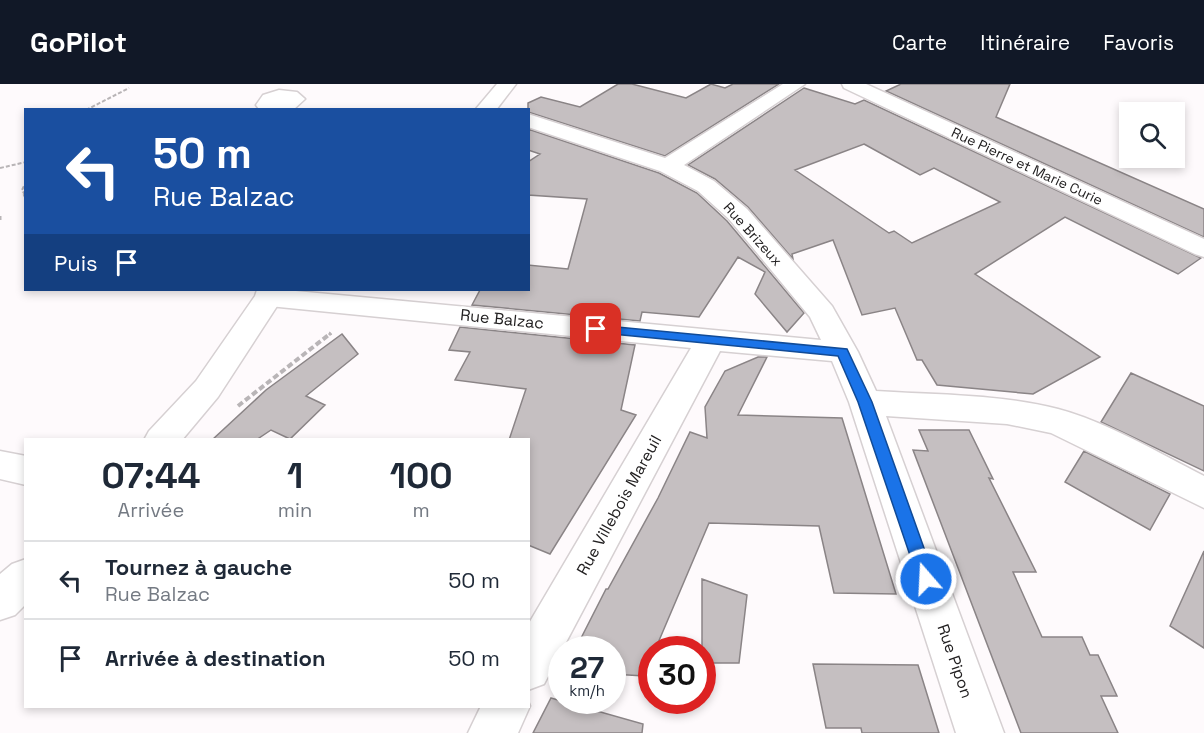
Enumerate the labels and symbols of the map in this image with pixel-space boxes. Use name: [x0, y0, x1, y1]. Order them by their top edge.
street label: Rue Pierre et Marie Curie: [948, 123, 1106, 209]
street label: Rue Brizeux: [720, 198, 786, 270]
pin: [570, 303, 621, 354]
street label: Rue Balzac: [459, 304, 545, 334]
street label: Rue Villebois Mareuil: [572, 431, 666, 579]
position arrow: [894, 547, 958, 611]
street label: Rue Pipon: [933, 621, 977, 701]
speed limit sign: 30: [638, 636, 716, 714]

